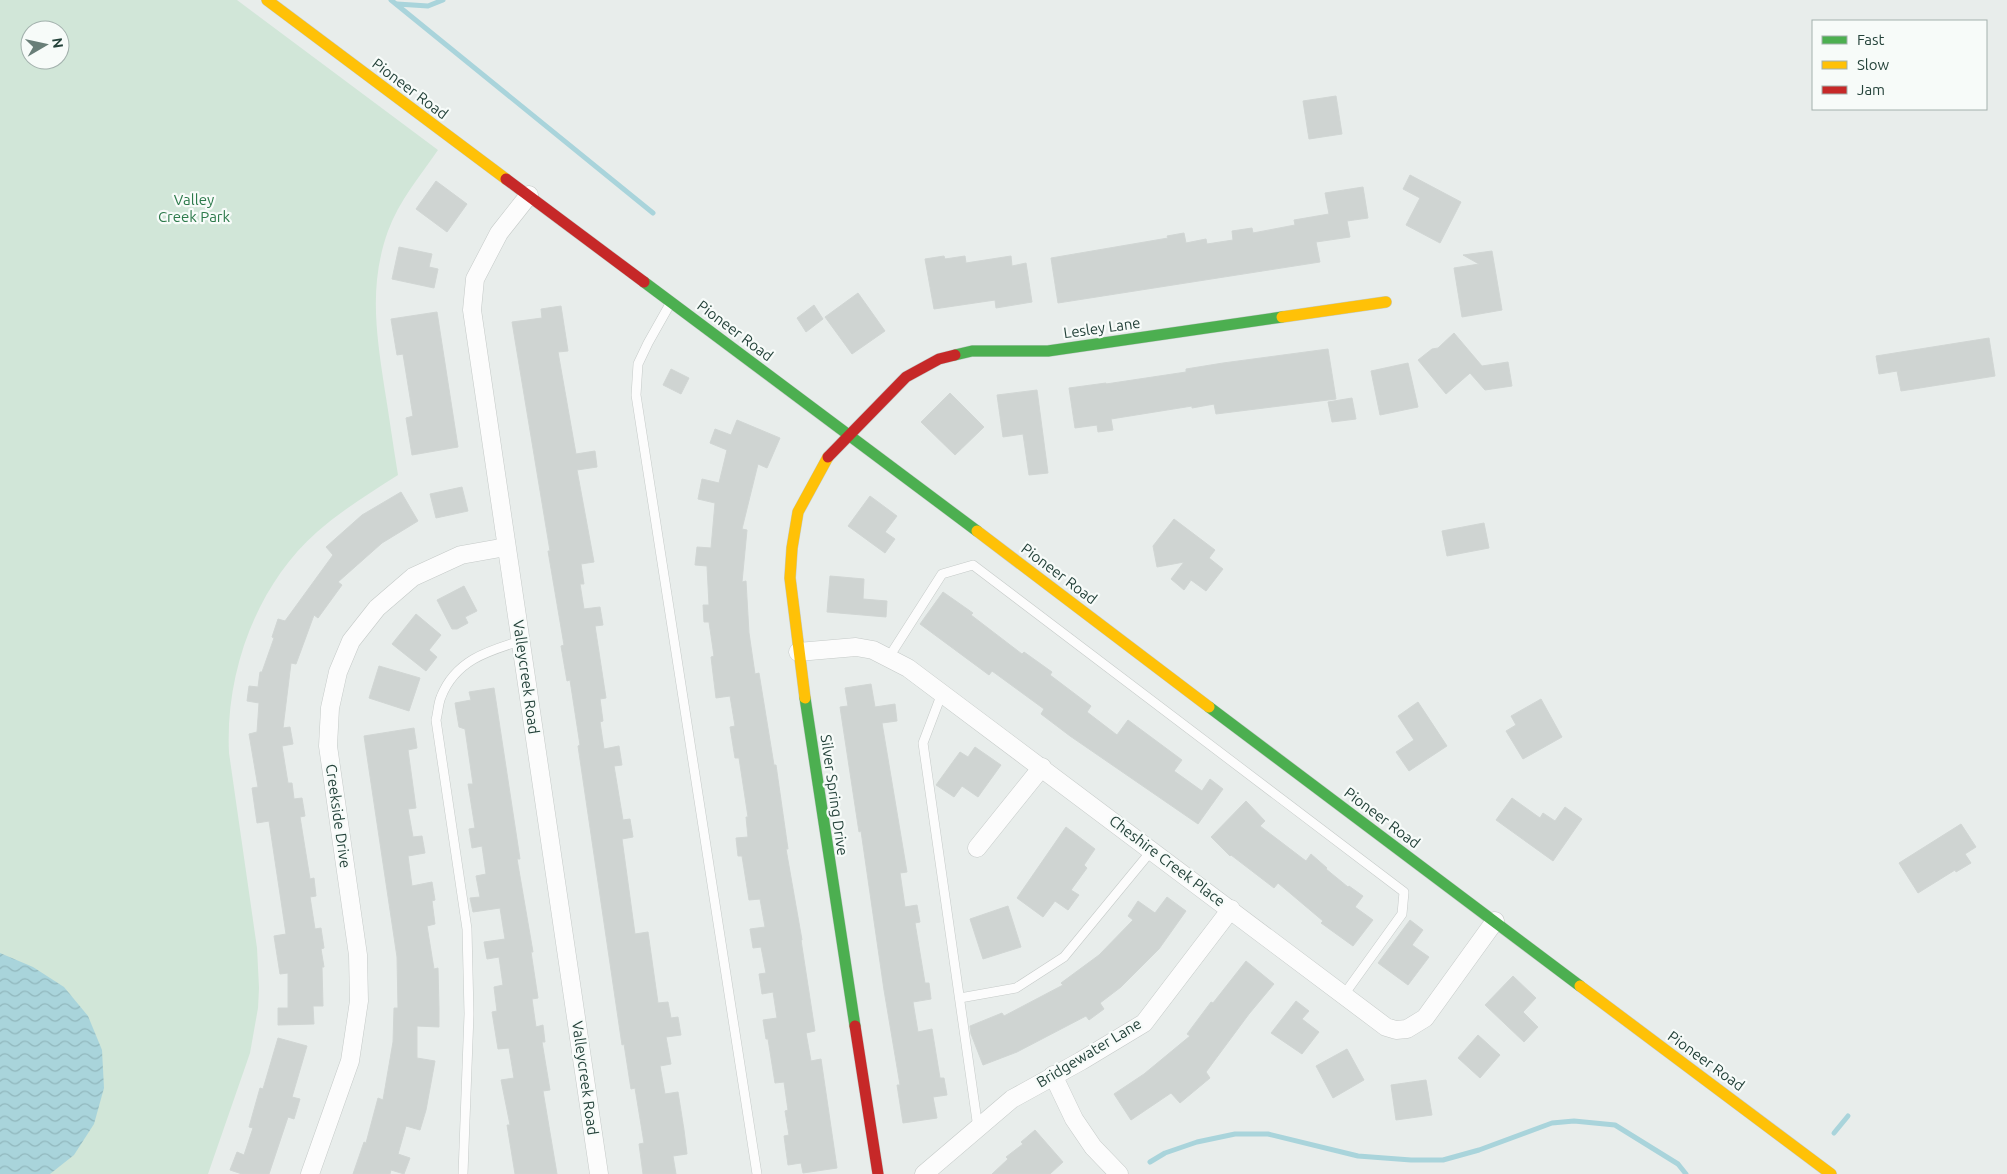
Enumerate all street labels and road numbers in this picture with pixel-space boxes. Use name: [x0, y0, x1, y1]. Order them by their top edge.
street label: Pioneer Road: [369, 55, 451, 123]
street label: Pioneer Road: [694, 297, 776, 365]
street label: Lesley Lane: [1062, 314, 1141, 341]
street label: Pioneer Road: [1018, 540, 1100, 608]
street label: Valleycreek Road: [510, 619, 543, 735]
street label: Silver Spring Drive: [818, 733, 851, 857]
street label: Creekside Drive: [323, 763, 354, 869]
street label: Pioneer Road: [1341, 784, 1423, 852]
street label: Cheshire Creek Place: [1106, 812, 1228, 910]
street label: Bridgewater Lane: [1033, 1015, 1144, 1091]
street label: Valleycreek Road: [569, 1020, 602, 1136]
street label: Pioneer Road: [1665, 1027, 1748, 1094]

